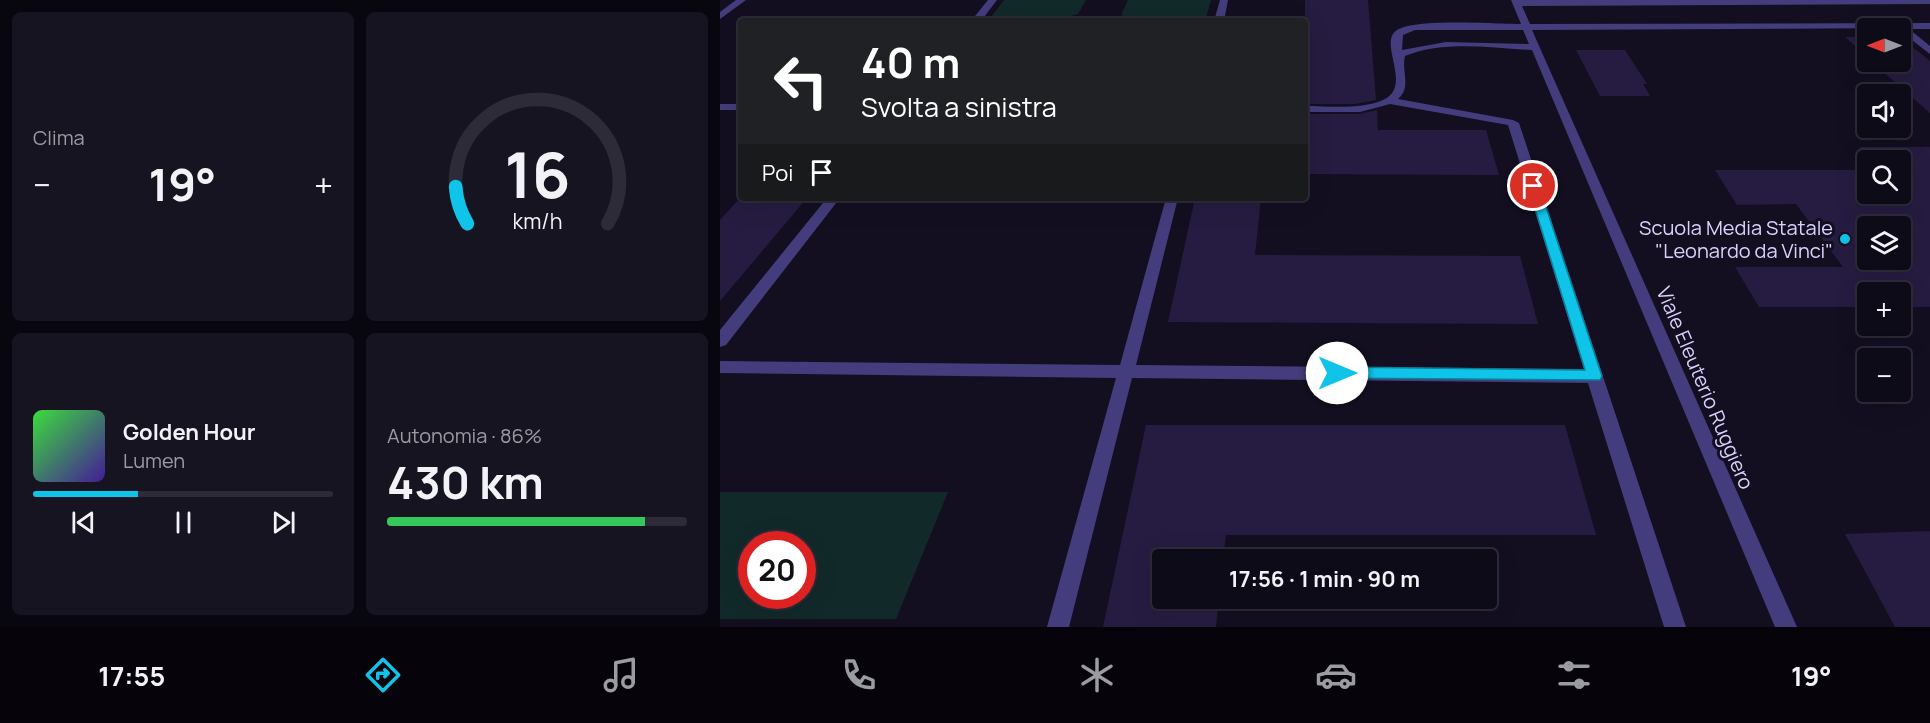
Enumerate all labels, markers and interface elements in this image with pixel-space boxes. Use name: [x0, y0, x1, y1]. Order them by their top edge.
north arrow: [1857, 18, 1911, 72]
map controls: [1857, 18, 1911, 402]
text: 40 m: [861, 33, 960, 91]
icon: left: [762, 42, 840, 120]
button: sound: [1857, 84, 1911, 138]
text: Svolta a sinistra: [861, 88, 1057, 125]
text: Clima: [33, 124, 85, 151]
text: 16: [504, 131, 570, 217]
button: search: [1857, 150, 1911, 204]
text: 19°: [148, 153, 216, 215]
icon: arrive: [805, 156, 838, 189]
text: Poi: [762, 158, 793, 188]
pin: [1507, 160, 1558, 211]
text: −: [33, 162, 51, 207]
text: +: [314, 162, 333, 207]
icon: arrive: [1516, 169, 1549, 202]
text: km/h: [512, 206, 562, 235]
place label: Scuola Media Statale "Leonardo da Vinci": [1639, 214, 1833, 264]
button: layers: [1857, 216, 1911, 270]
marker: Scuola Media Statale "Leonardo da Vinci": [1838, 232, 1852, 246]
street label: Viale Eleuterio Ruggiero: [1650, 282, 1761, 493]
button: +: [1857, 282, 1911, 336]
position arrow: [1305, 341, 1369, 405]
button: −: [1857, 348, 1911, 402]
text: Golden Hour: [123, 417, 256, 447]
text: Autonomia · 86%: [387, 422, 542, 449]
text: Lumen: [123, 447, 185, 474]
text: 430 km: [387, 451, 544, 513]
icon: previous: [67, 506, 100, 539]
icon: pause: [167, 506, 200, 539]
icon: next: [267, 506, 300, 539]
speed limit sign: 20: [738, 531, 816, 609]
text: 17:56 · 1 min · 90 m: [1229, 564, 1420, 594]
icon: directions: [362, 654, 404, 696]
icon: music: [600, 654, 642, 696]
icon: phone: [838, 654, 880, 696]
icon: climate: [1076, 654, 1118, 696]
icon: car: [1315, 654, 1357, 696]
icon: filters: [1553, 654, 1595, 696]
text: 17:55: [98, 657, 165, 694]
text: 19°: [1791, 657, 1832, 694]

